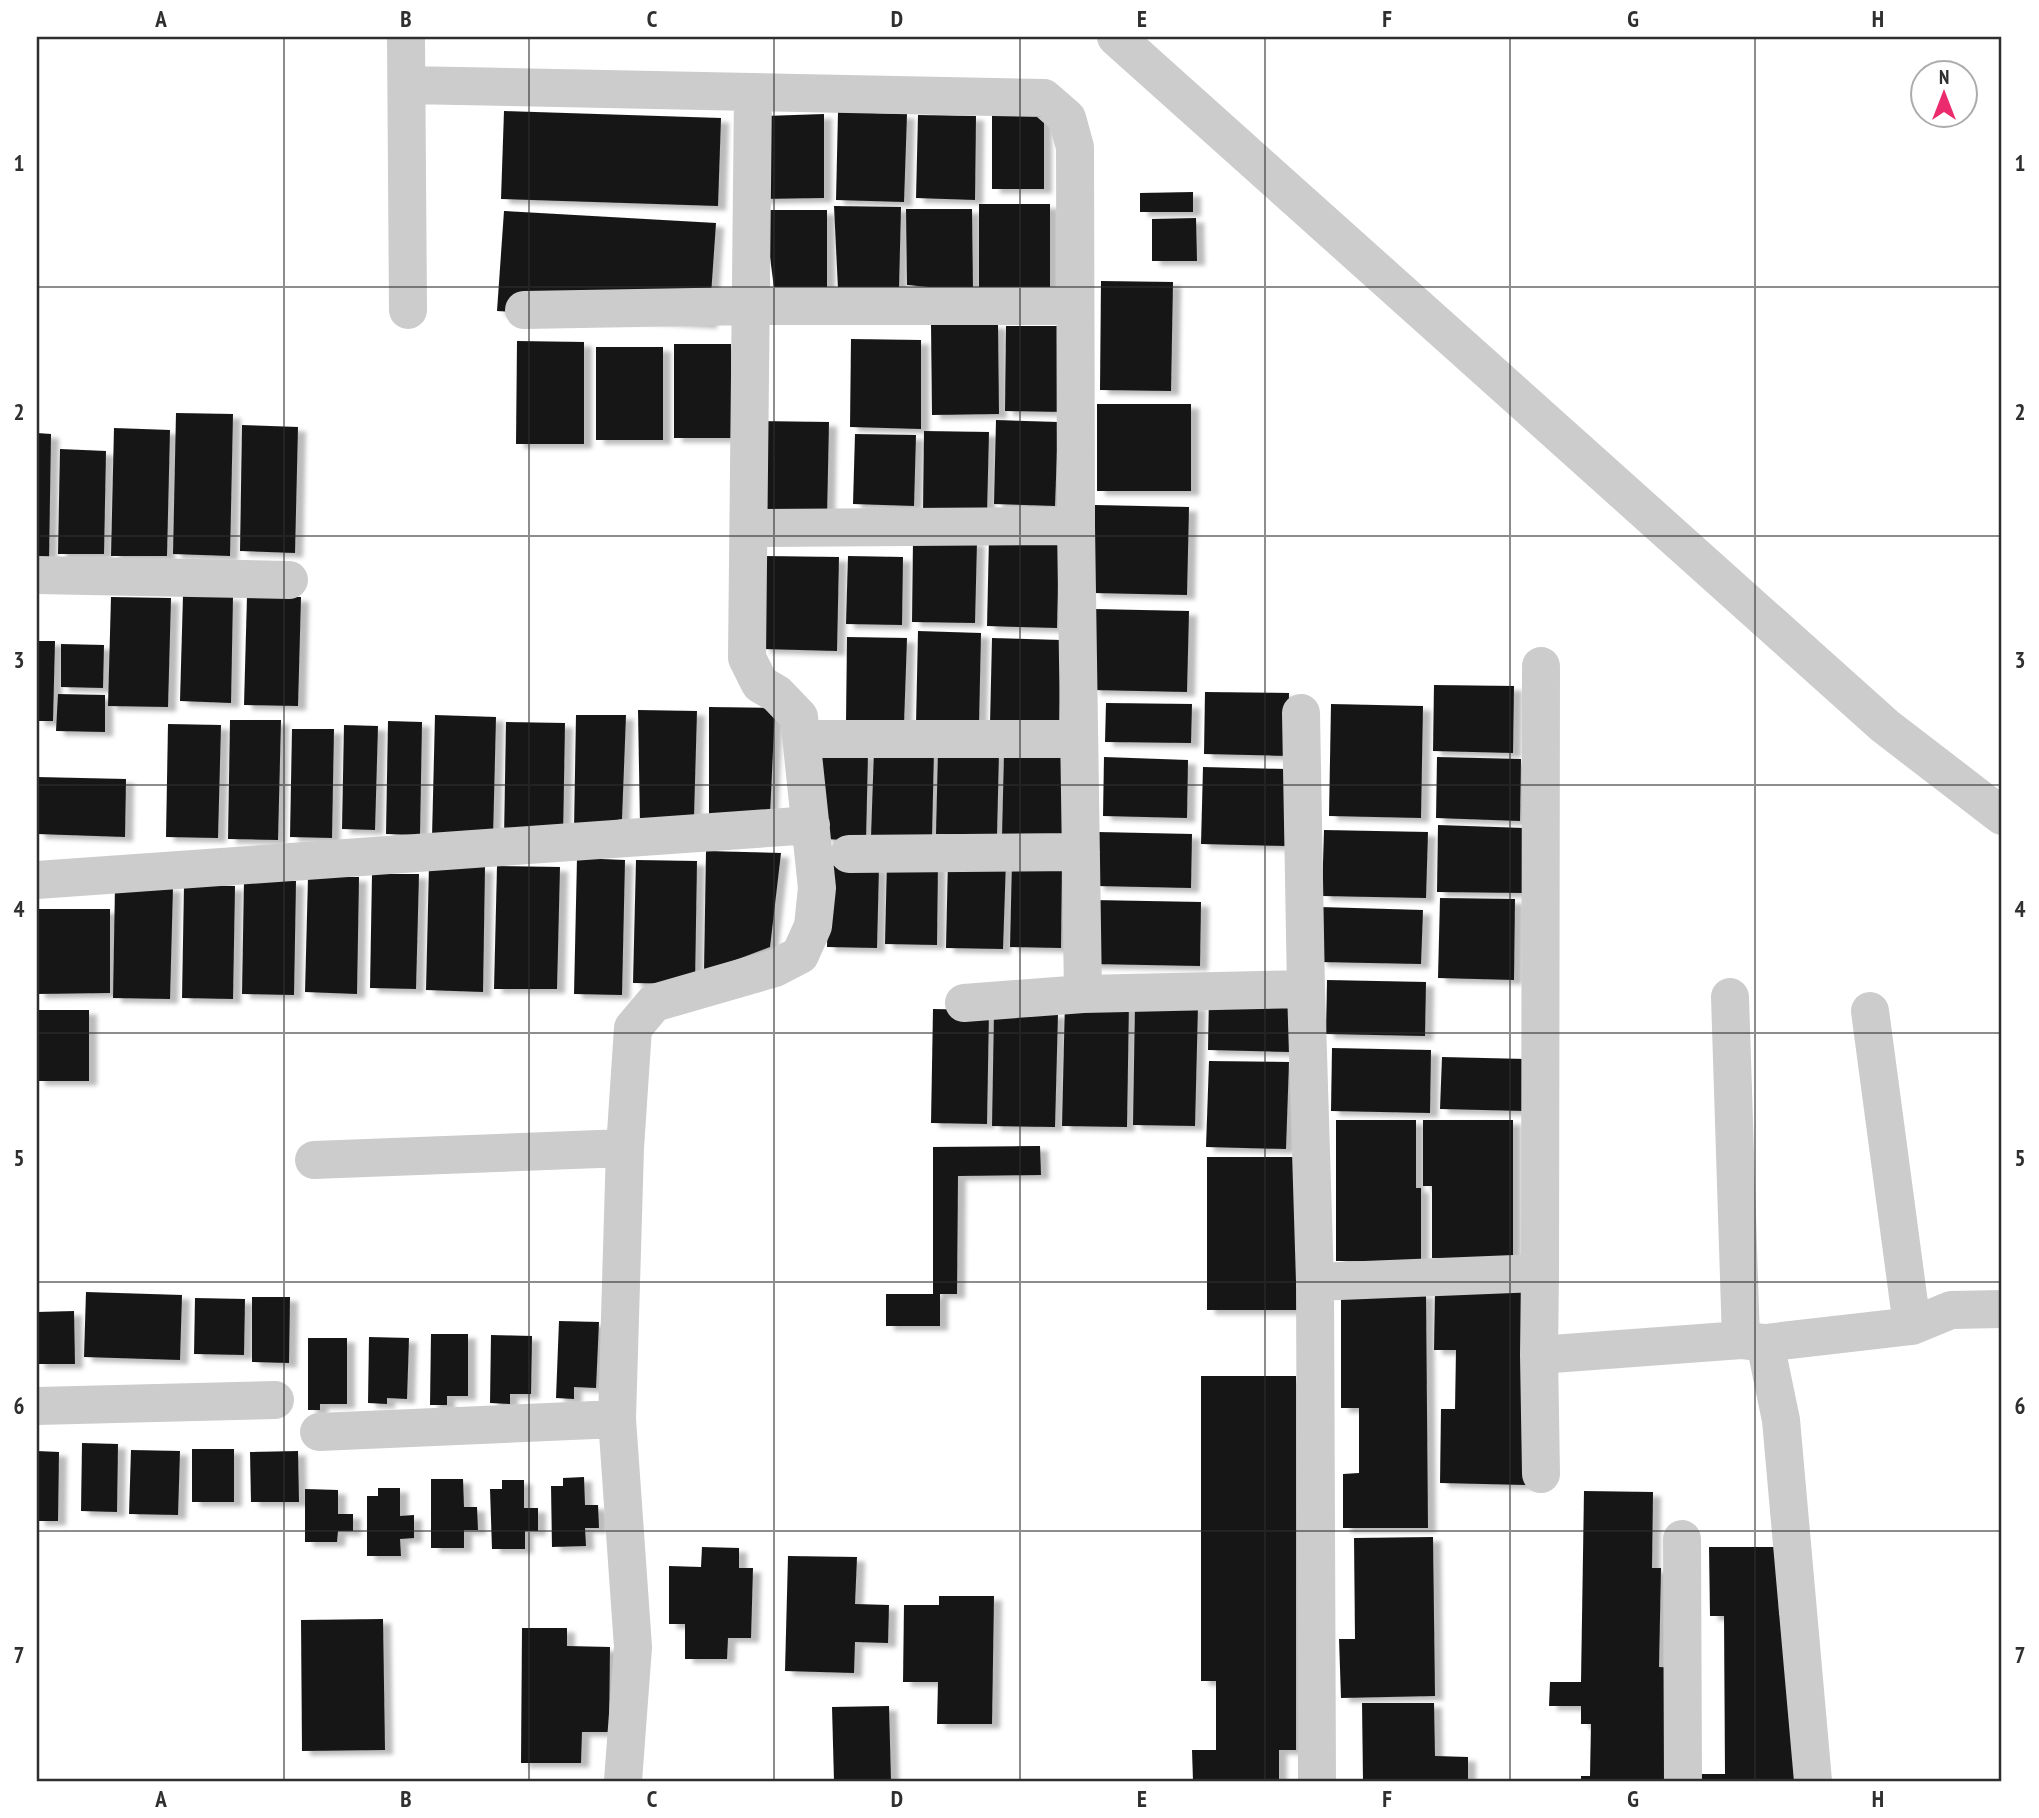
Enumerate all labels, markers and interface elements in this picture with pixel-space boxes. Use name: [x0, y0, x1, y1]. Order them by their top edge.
text: A: [154, 4, 167, 33]
text: B: [400, 4, 412, 33]
text: C: [647, 4, 658, 33]
text: D: [891, 4, 903, 33]
text: E: [1137, 4, 1147, 33]
text: F: [1382, 4, 1392, 33]
text: G: [1627, 4, 1639, 33]
text: H: [1872, 4, 1884, 33]
north arrow: [1910, 60, 1980, 130]
text: N: [1939, 65, 1949, 89]
text: 1: [14, 148, 25, 177]
text: 1: [2015, 148, 2026, 177]
text: 2: [14, 397, 25, 426]
text: 2: [2015, 397, 2026, 426]
text: 3: [14, 645, 25, 674]
text: 3: [2015, 645, 2026, 674]
text: 4: [14, 894, 25, 923]
text: 4: [2015, 894, 2026, 923]
text: 5: [14, 1143, 25, 1172]
text: 5: [2015, 1143, 2026, 1172]
text: 6: [14, 1391, 25, 1420]
text: 6: [2015, 1391, 2026, 1420]
text: 7: [14, 1640, 25, 1669]
text: 7: [2015, 1640, 2026, 1669]
text: A: [154, 1784, 167, 1813]
text: B: [400, 1784, 412, 1813]
text: C: [647, 1784, 658, 1813]
text: D: [891, 1784, 903, 1813]
text: E: [1137, 1784, 1147, 1813]
text: F: [1382, 1784, 1392, 1813]
text: G: [1627, 1784, 1639, 1813]
text: H: [1872, 1784, 1884, 1813]

